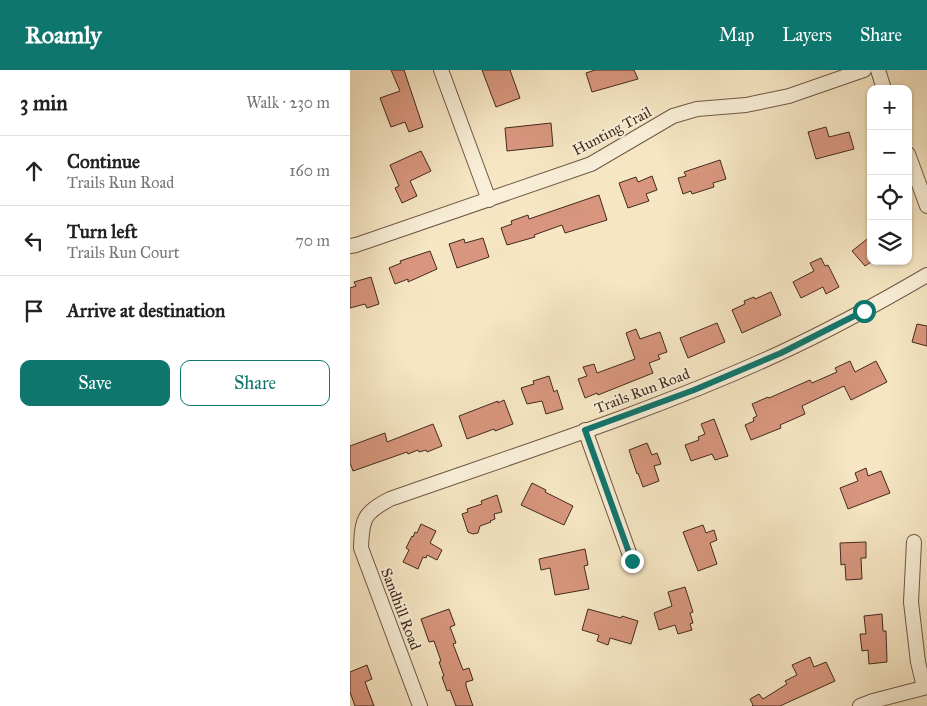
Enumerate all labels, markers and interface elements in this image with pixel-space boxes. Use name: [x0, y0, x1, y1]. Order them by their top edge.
text: Roamly: [25, 20, 102, 50]
text: Map: [719, 24, 754, 46]
text: Layers: [782, 24, 832, 46]
text: Share: [860, 24, 902, 46]
map controls: [867, 85, 912, 265]
button: +: [867, 85, 912, 130]
text: 3 min: [20, 90, 68, 116]
text: Walk · 230 m: [246, 93, 330, 112]
street label: Hunting Trail: [569, 102, 655, 159]
button: −: [867, 130, 912, 175]
text: Continue: [67, 150, 140, 173]
icon: ahead: [20, 157, 48, 185]
text: 160 m: [289, 161, 330, 180]
text: Trails Run Road: [67, 173, 174, 192]
button: locate: [867, 175, 912, 220]
text: Turn left: [67, 220, 137, 243]
button: layers: [867, 220, 912, 265]
icon: left: [20, 227, 48, 255]
text: 70 m: [295, 231, 330, 250]
text: Trails Run Court: [67, 243, 179, 262]
icon: arrive: [20, 297, 48, 325]
text: Arrive at destination: [67, 299, 225, 322]
route start: [853, 300, 876, 323]
button: Save: [20, 360, 170, 406]
button: Share: [180, 360, 330, 406]
street label: Trails Run Road: [592, 364, 693, 417]
route end: [621, 550, 644, 573]
street label: Sandhill Road: [377, 565, 425, 653]

